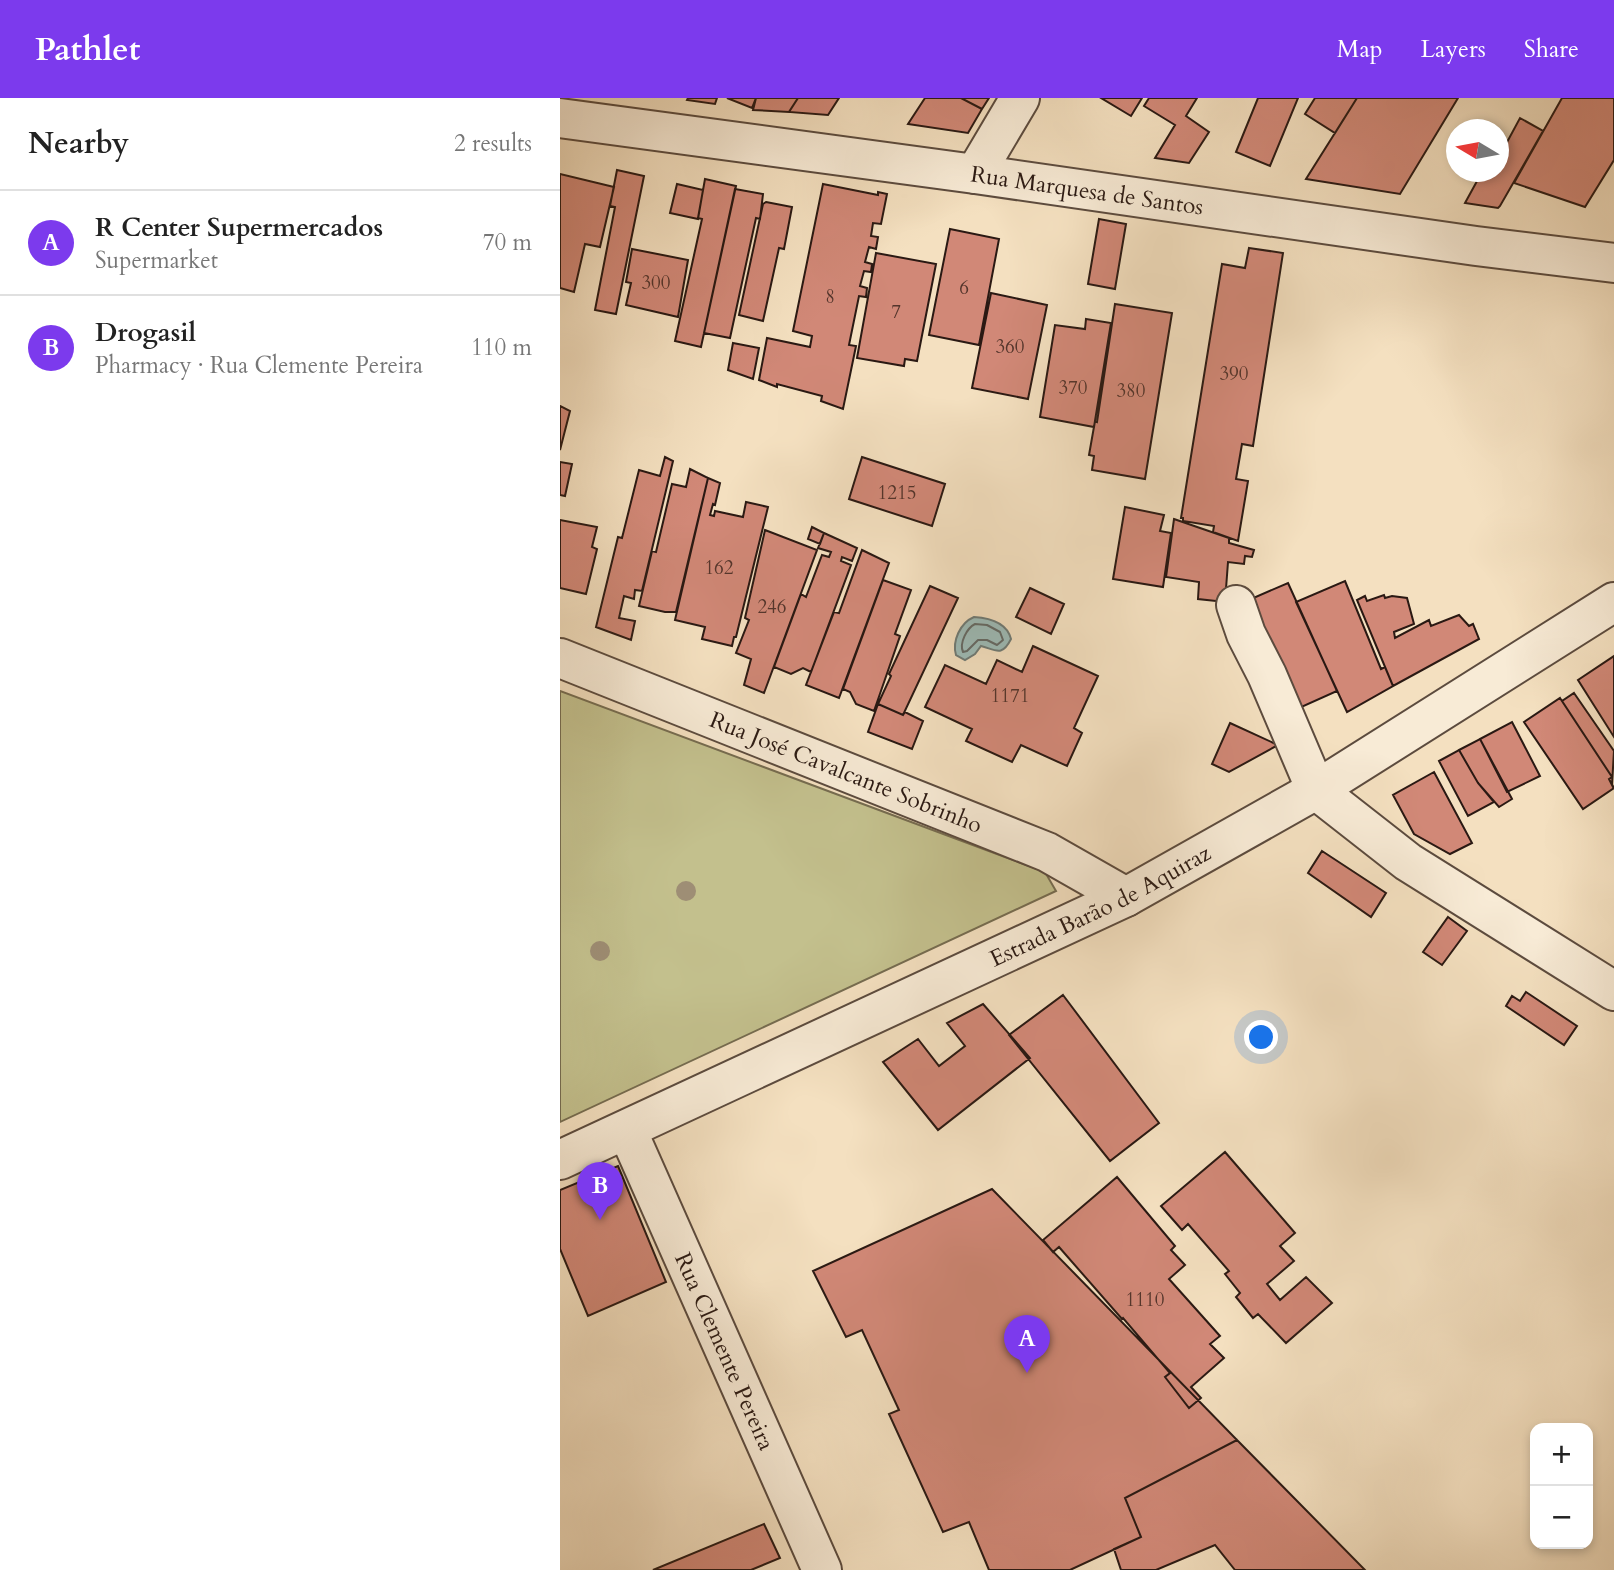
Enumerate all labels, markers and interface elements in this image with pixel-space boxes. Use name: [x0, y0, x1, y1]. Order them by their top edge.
text: Pathlet: [35, 27, 140, 72]
text: Map: [1337, 33, 1383, 66]
text: Layers: [1421, 33, 1486, 66]
text: Share: [1524, 33, 1579, 66]
north arrow: [1446, 119, 1509, 182]
text: Nearby: [28, 123, 129, 164]
text: 2 results: [454, 128, 532, 159]
street label: Rua Marquesa de Santos: [969, 159, 1205, 223]
text: R Center Supermercados: [95, 210, 383, 245]
text: A: [42, 227, 60, 258]
text: 70 m: [483, 227, 532, 258]
text: Supermarket: [95, 245, 218, 276]
house number: 300: [641, 270, 671, 296]
house number: 6: [959, 275, 969, 301]
house number: 8: [825, 284, 835, 310]
house number: 7: [891, 299, 901, 325]
text: Drogasil: [95, 315, 196, 350]
text: B: [43, 332, 59, 363]
text: 110 m: [471, 332, 532, 363]
house number: 360: [995, 334, 1025, 360]
text: Pharmacy · Rua Clemente Pereira: [95, 350, 423, 381]
house number: 390: [1219, 361, 1249, 387]
house number: 370: [1058, 375, 1088, 401]
house number: 380: [1116, 378, 1146, 404]
house number: 1215: [878, 480, 916, 506]
house number: 162: [704, 555, 734, 581]
house number: 246: [757, 594, 787, 620]
house number: 1171: [991, 683, 1029, 709]
street label: Rua José Cavalcante Sobrinho: [705, 704, 987, 841]
street label: Estrada Barão de Aquiraz: [985, 837, 1216, 974]
your location: [1244, 1020, 1278, 1054]
pin: B: [577, 1162, 623, 1220]
street label: Rua Clemente Pereira: [667, 1248, 782, 1455]
house number: 1110: [1126, 1287, 1165, 1313]
pin: A: [1004, 1315, 1050, 1373]
map controls: [1530, 1423, 1593, 1549]
button: +: [1530, 1423, 1593, 1486]
button: −: [1530, 1486, 1593, 1549]

